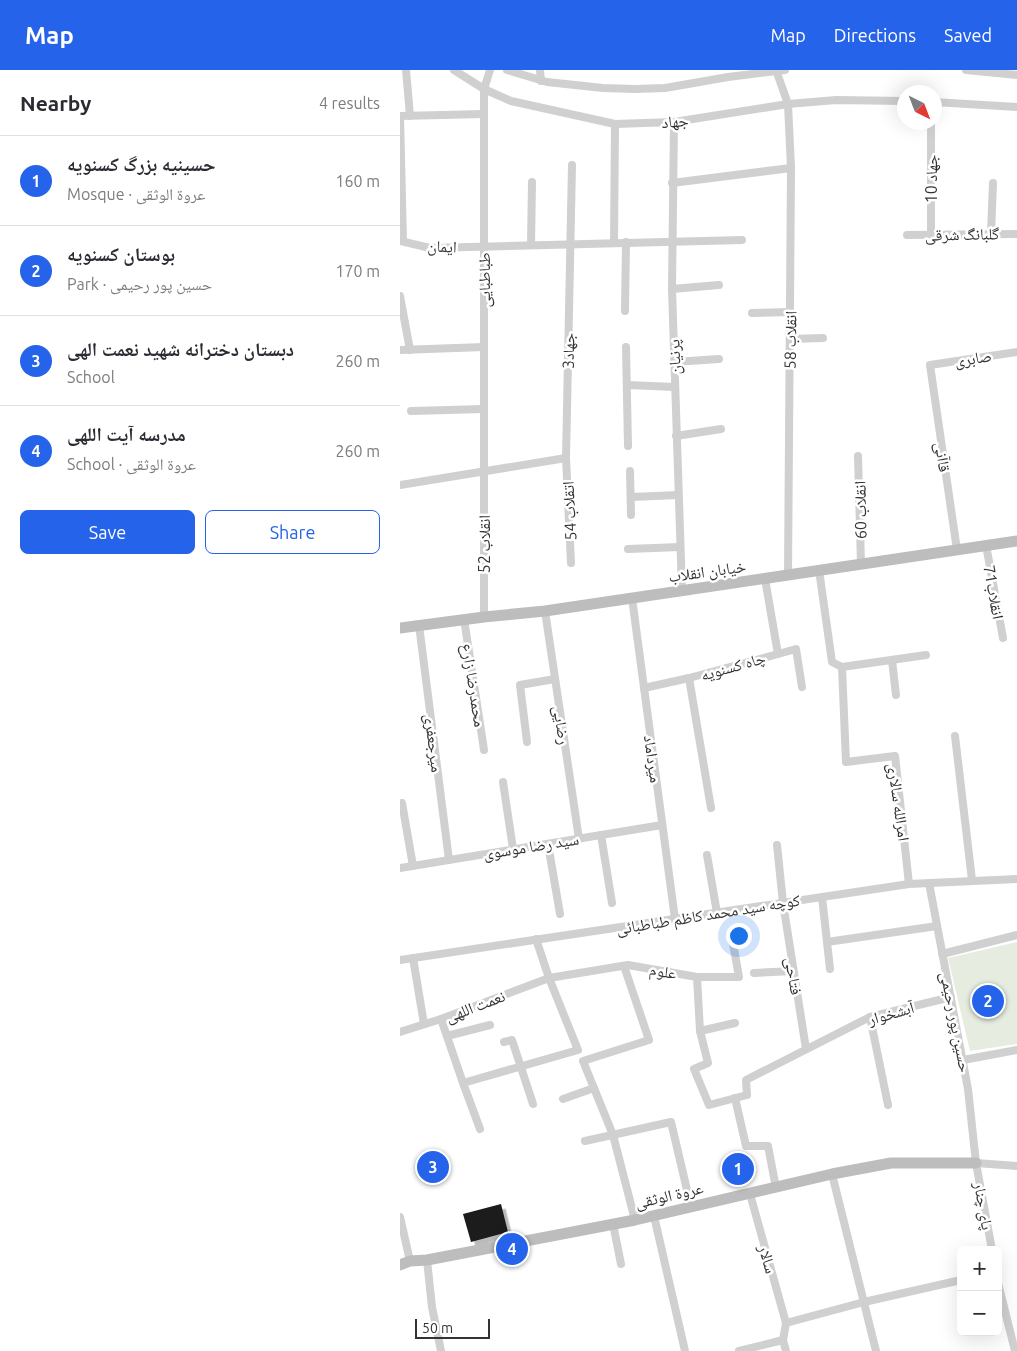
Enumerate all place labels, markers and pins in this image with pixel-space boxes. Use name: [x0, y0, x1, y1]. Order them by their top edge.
pin: 2: [972, 982, 1004, 1020]
pin: 3: [417, 1148, 449, 1186]
pin: 1: [722, 1150, 754, 1188]
pin: 4: [496, 1230, 528, 1268]

